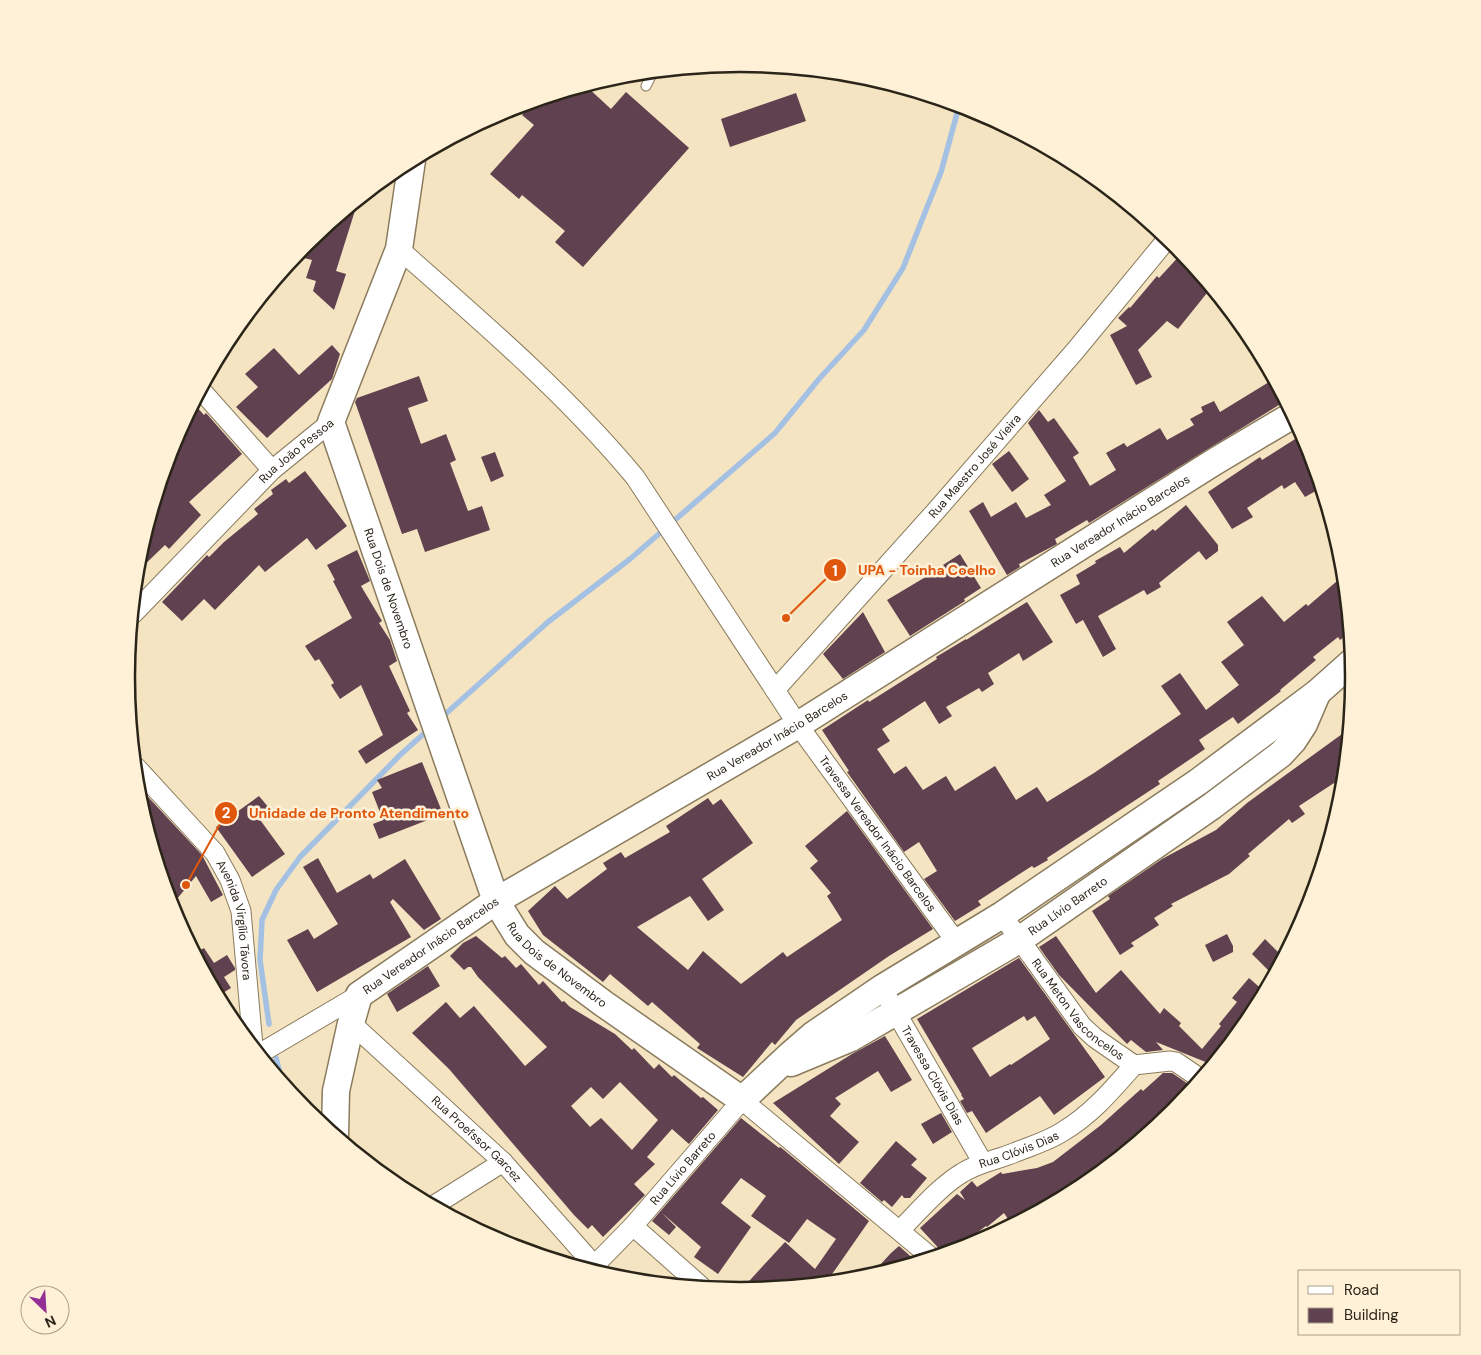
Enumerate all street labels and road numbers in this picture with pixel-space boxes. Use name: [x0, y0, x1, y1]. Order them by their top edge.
street label: Rua Maestro José Vieira: [925, 411, 1025, 522]
street label: Rua João Pessoa: [255, 415, 337, 487]
street label: Rua Vereador Inácio Barcelos: [1048, 471, 1193, 571]
street label: Rua Dois de Novembro: [360, 526, 417, 651]
street label: Rua Vereador Inácio Barcelos: [704, 688, 851, 784]
street label: Travessa Vereador Inácio Barcelos: [815, 753, 940, 915]
street label: Avenida Virgílio Távora: [212, 857, 255, 981]
street label: Rua Lívio Barreto: [1025, 873, 1111, 939]
street label: Rua Vereador Inácio Barcelos: [360, 893, 502, 998]
street label: Rua Dois de Novembro: [503, 919, 610, 1011]
street label: Rua Meton Vasconcelos: [1028, 956, 1127, 1064]
street label: Travessa Clóvis Dias: [898, 1023, 967, 1128]
street label: Rua Proefssor Garcez: [428, 1092, 525, 1186]
street label: Rua Clóvis Dias: [977, 1127, 1062, 1172]
street label: Rua Lívio Barreto: [647, 1128, 720, 1209]

